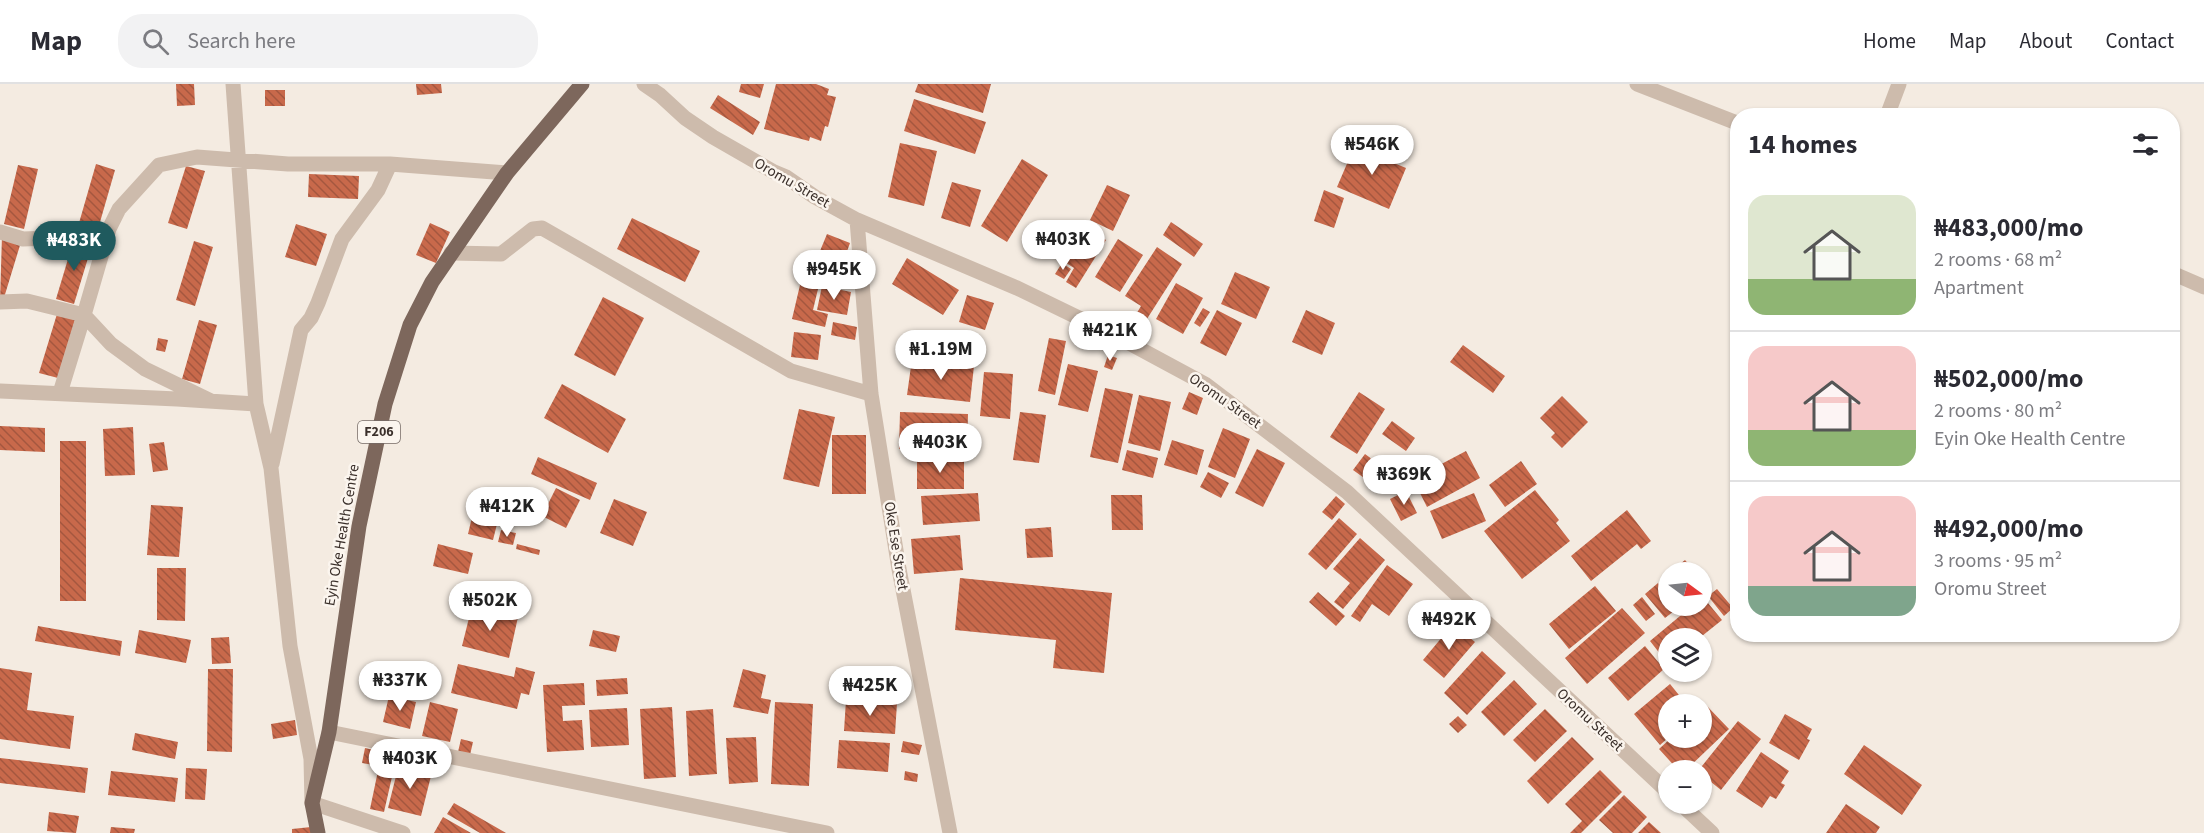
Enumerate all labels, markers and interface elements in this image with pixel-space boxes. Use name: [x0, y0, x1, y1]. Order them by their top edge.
search box: [118, 14, 538, 68]
text: Map: [30, 21, 82, 61]
icon: search: [139, 25, 172, 58]
text: Search here: [187, 25, 296, 57]
text: Home: [1863, 26, 1916, 56]
text: Map: [1949, 26, 1987, 56]
text: About: [2020, 26, 2072, 56]
text: Contact: [2105, 26, 2174, 56]
pin: ₦546K: [1330, 125, 1414, 176]
text: 14 homes: [1748, 126, 1857, 163]
icon: filters: [2129, 128, 2162, 161]
text: ₦546K: [1345, 130, 1399, 158]
street label: Oromu Street: [750, 153, 834, 213]
text: ₦483,000/mo: [1934, 209, 2083, 246]
icon: home: [1796, 219, 1868, 291]
pin: ₦403K: [1021, 220, 1105, 271]
pin: ₦483K: [32, 221, 116, 272]
text: ₦403K: [1036, 225, 1090, 253]
text: ₦483K: [47, 226, 101, 254]
text: 2 rooms · 68 m²: [1934, 246, 2062, 274]
pin: ₦945K: [792, 250, 876, 301]
text: ₦945K: [807, 255, 861, 283]
text: Apartment: [1934, 274, 2024, 302]
pin: ₦421K: [1068, 311, 1152, 362]
text: ₦421K: [1083, 316, 1137, 344]
pin: ₦1.19M: [892, 330, 990, 381]
text: ₦1.19M: [909, 335, 973, 363]
text: ₦502,000/mo: [1934, 360, 2083, 397]
street label: Oromu Street: [1184, 368, 1266, 434]
icon: home: [1796, 370, 1868, 442]
text: 2 rooms · 80 m²: [1934, 397, 2062, 425]
road number: F206: [358, 421, 400, 443]
pin: ₦403K: [898, 423, 982, 474]
text: Eyin Oke Health Centre: [1934, 425, 2125, 453]
text: ₦403K: [913, 428, 967, 456]
pin: ₦369K: [1362, 455, 1446, 506]
text: ₦369K: [1377, 460, 1431, 488]
street label: Eyin Oke Health Centre: [319, 462, 365, 608]
pin: ₦412K: [465, 487, 549, 538]
text: ₦412K: [480, 492, 534, 520]
street label: Oke Ese Street: [879, 500, 913, 592]
text: ₦492,000/mo: [1934, 510, 2083, 547]
icon: home: [1796, 520, 1868, 592]
text: 3 rooms · 95 m²: [1934, 547, 2062, 575]
north arrow: [1658, 562, 1712, 616]
map controls: [1658, 562, 1712, 814]
text: Oromu Street: [1934, 575, 2046, 603]
pin: ₦502K: [448, 581, 532, 632]
text: ₦502K: [463, 586, 517, 614]
pin: ₦492K: [1407, 600, 1491, 651]
text: ₦492K: [1422, 605, 1476, 633]
button: layers: [1658, 628, 1712, 682]
pin: ₦337K: [358, 661, 442, 712]
text: ₦337K: [373, 666, 427, 694]
pin: ₦425K: [828, 666, 912, 717]
text: ₦425K: [843, 671, 897, 699]
street label: Oromu Street: [1552, 684, 1628, 756]
button: +: [1658, 694, 1712, 748]
pin: ₦403K: [368, 739, 452, 790]
text: ₦403K: [383, 744, 437, 772]
button: −: [1658, 760, 1712, 814]

